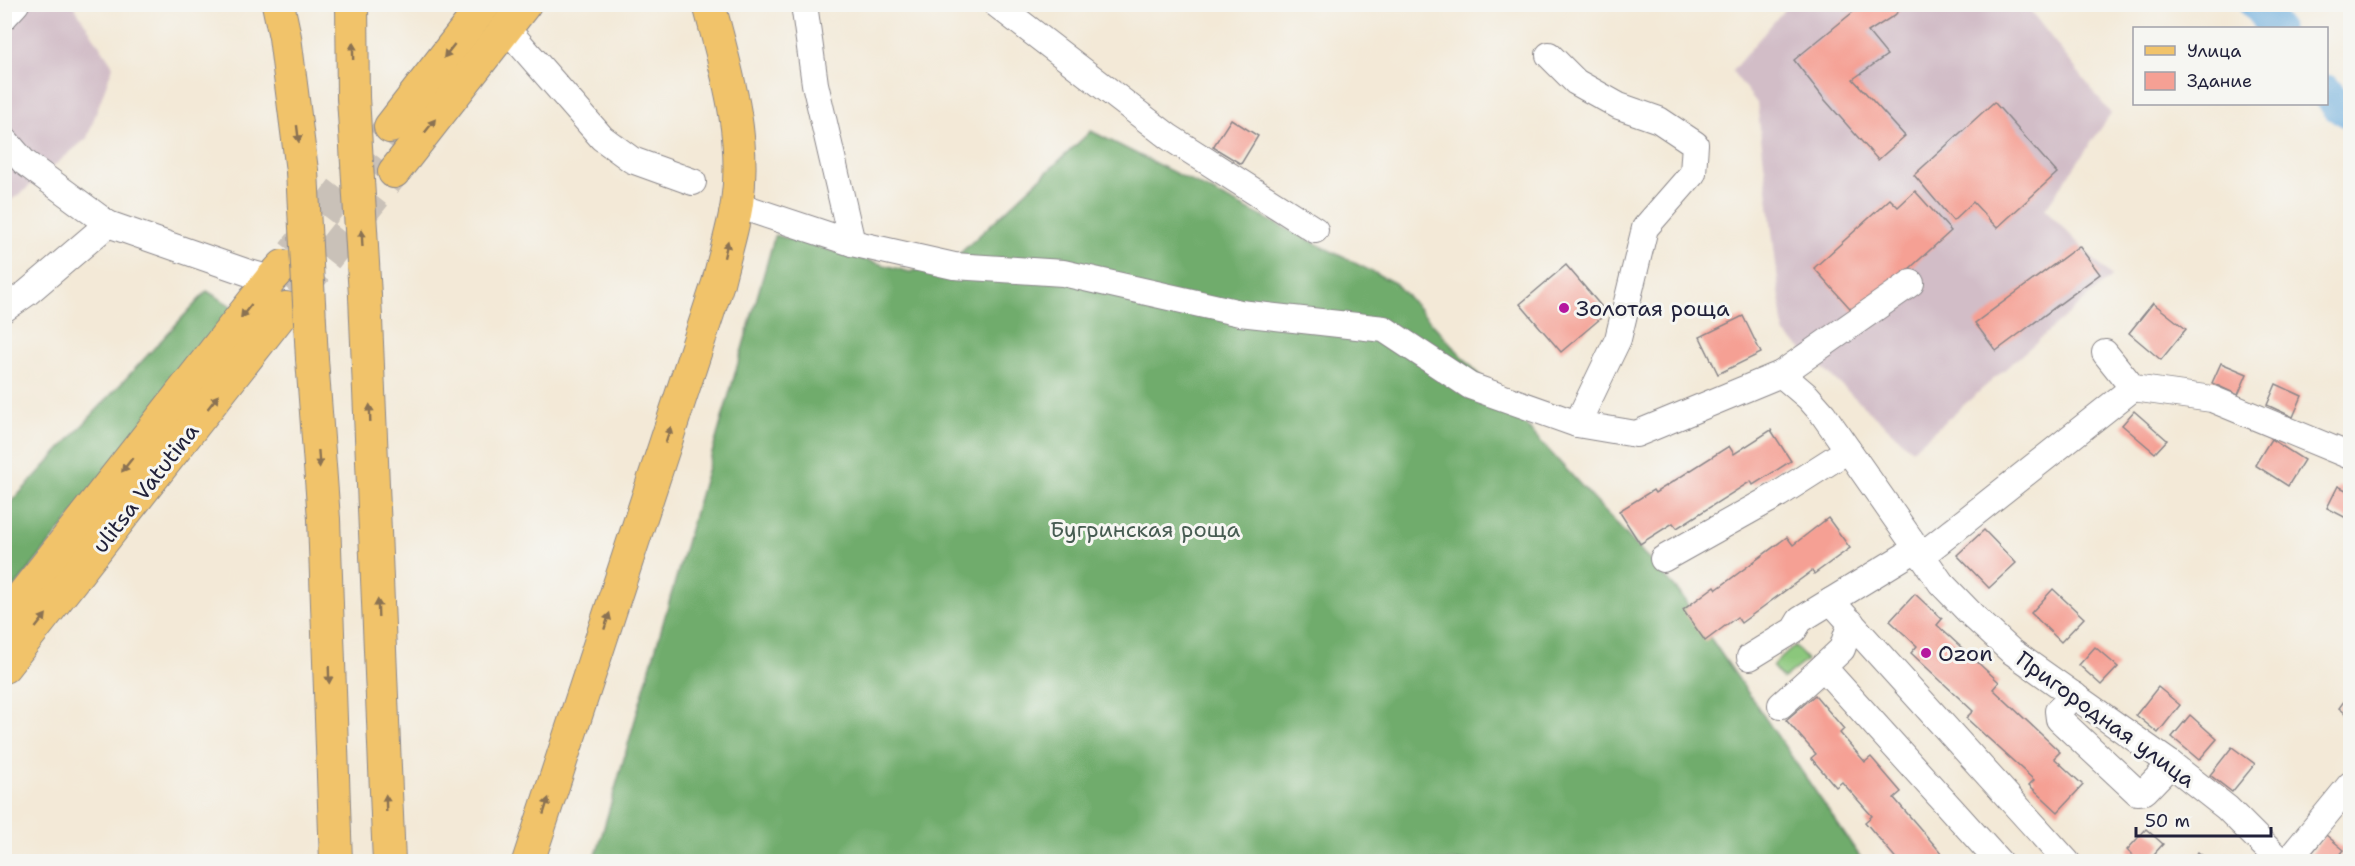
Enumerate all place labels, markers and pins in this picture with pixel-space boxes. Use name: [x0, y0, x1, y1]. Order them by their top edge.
place label: Золотая роща: [1576, 294, 1730, 323]
marker: Золотая роща: [1557, 301, 1571, 315]
place label: Ozon: [1938, 639, 1993, 668]
marker: Ozon: [1919, 646, 1933, 660]

